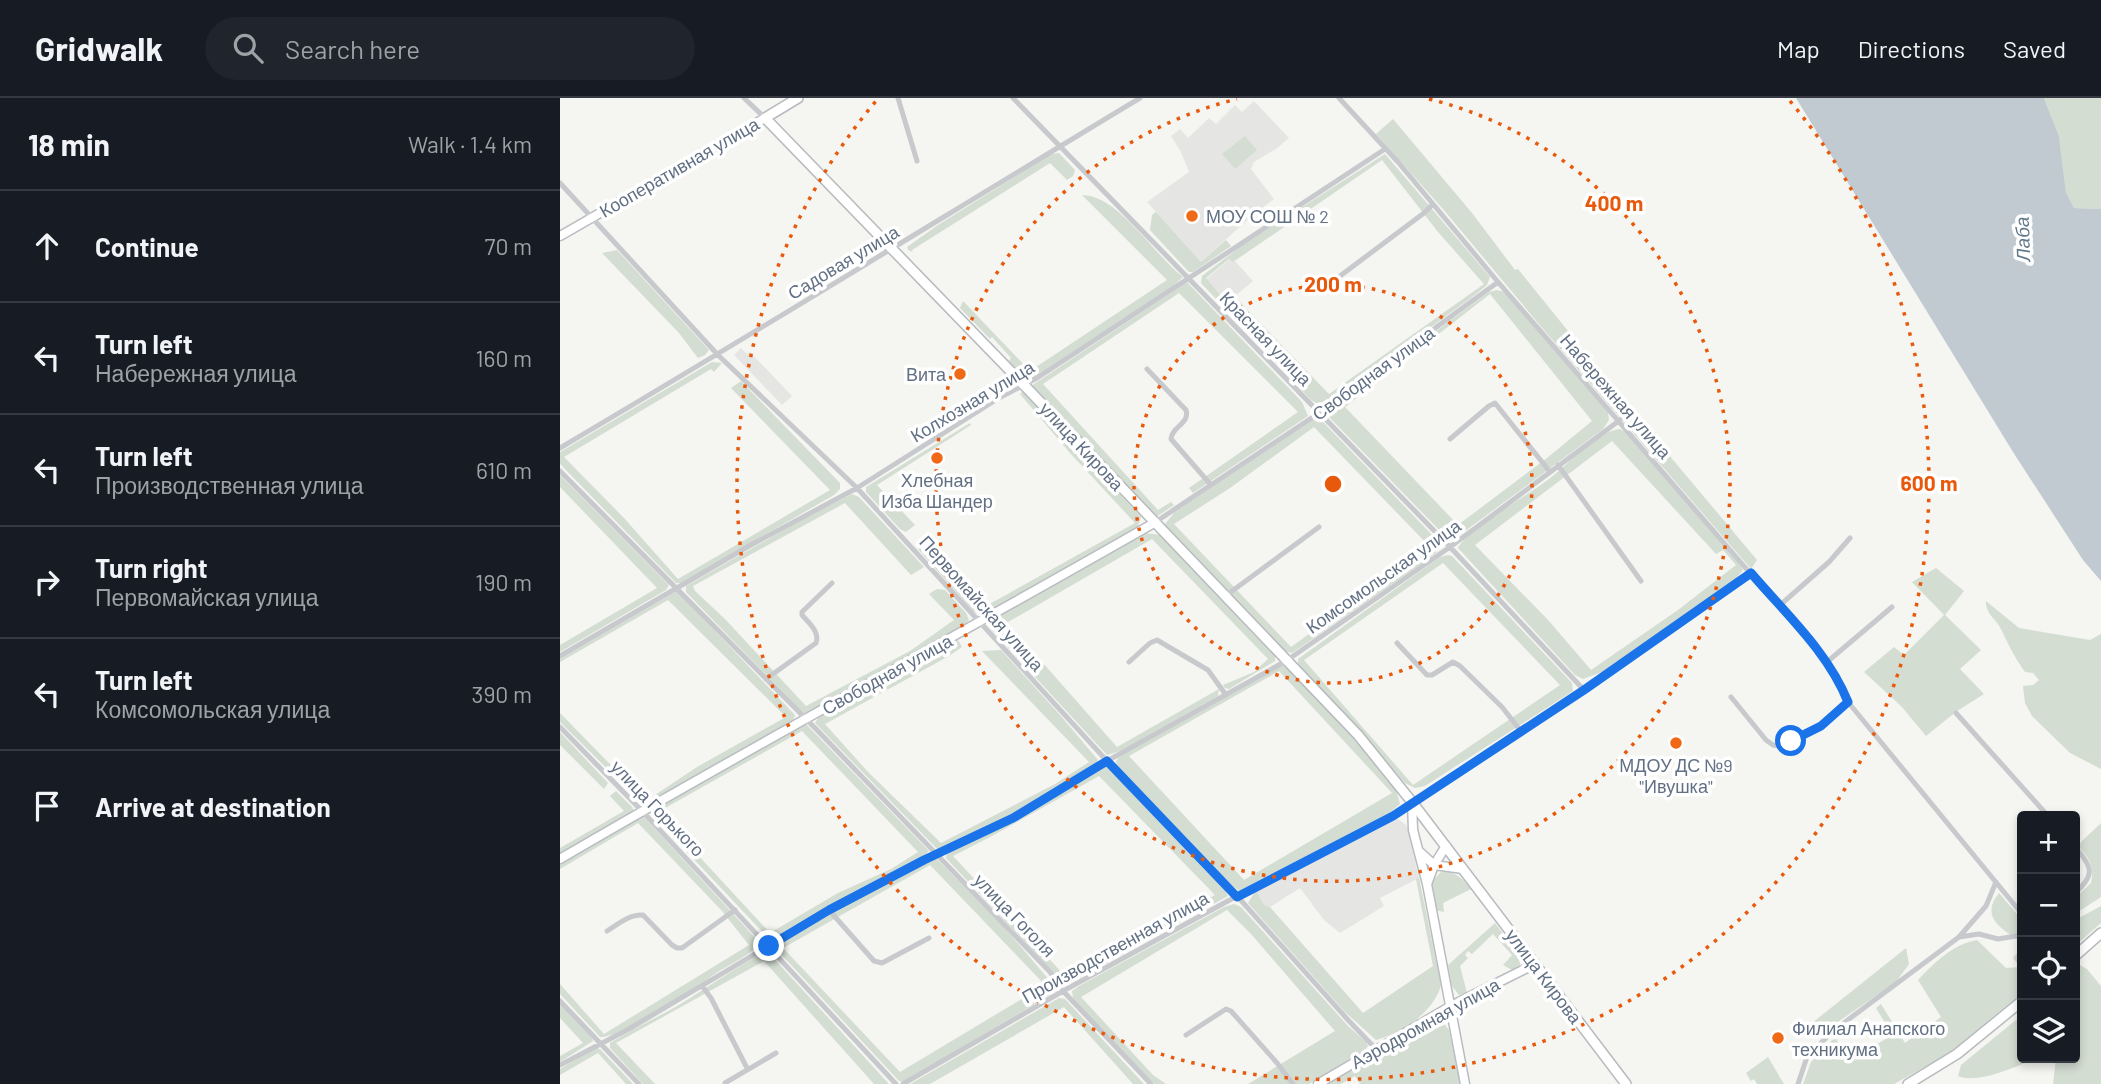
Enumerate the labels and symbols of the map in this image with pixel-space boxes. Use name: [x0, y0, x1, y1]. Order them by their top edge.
street label: Кооперативная улица: [595, 112, 764, 222]
text: 400 m: [1585, 190, 1643, 215]
place label: МОУ СОШ № 2: [1206, 205, 1329, 227]
marker: МОУ СОШ № 2: [1184, 208, 1200, 224]
water label: Лаба: [2010, 216, 2034, 264]
street label: Садовая улица: [783, 220, 903, 304]
text: 200 m: [1304, 271, 1362, 296]
street label: Красная улица: [1216, 286, 1317, 390]
street label: Свободная улица: [1308, 321, 1439, 425]
street label: Набережная улица: [1556, 329, 1677, 463]
street label: Колхозная улица: [906, 355, 1039, 447]
place label: Вита: [906, 363, 947, 385]
marker: Вита: [952, 366, 968, 382]
street label: улица Кирова: [1035, 397, 1129, 496]
marker: Хлебная Изба Шандер: [929, 450, 945, 466]
place label: Хлебная Изба Шандер: [881, 469, 993, 512]
text: 600 m: [1901, 470, 1957, 495]
centre of rings: [1321, 472, 1345, 496]
street label: Комсомольская улица: [1301, 514, 1466, 638]
street label: Первомайская улица: [915, 531, 1049, 676]
street label: Свободная улица: [818, 629, 957, 719]
route start: [1775, 725, 1806, 756]
marker: МДОУ ДС №9 "Ивушка": [1668, 735, 1684, 751]
place label: МДОУ ДС №9 "Ивушка": [1619, 754, 1733, 797]
street label: улица Горького: [607, 755, 709, 861]
street label: улица Гоголя: [970, 869, 1060, 961]
street label: Производственная улица: [1018, 886, 1213, 1008]
street label: улица Кирова: [1501, 924, 1587, 1029]
route end: [753, 930, 784, 961]
street label: Аэродромная улица: [1347, 972, 1504, 1073]
place label: Филиал Анапского техникума: [1792, 1017, 1945, 1060]
marker: Филиал Анапского техникума: [1770, 1030, 1786, 1046]

